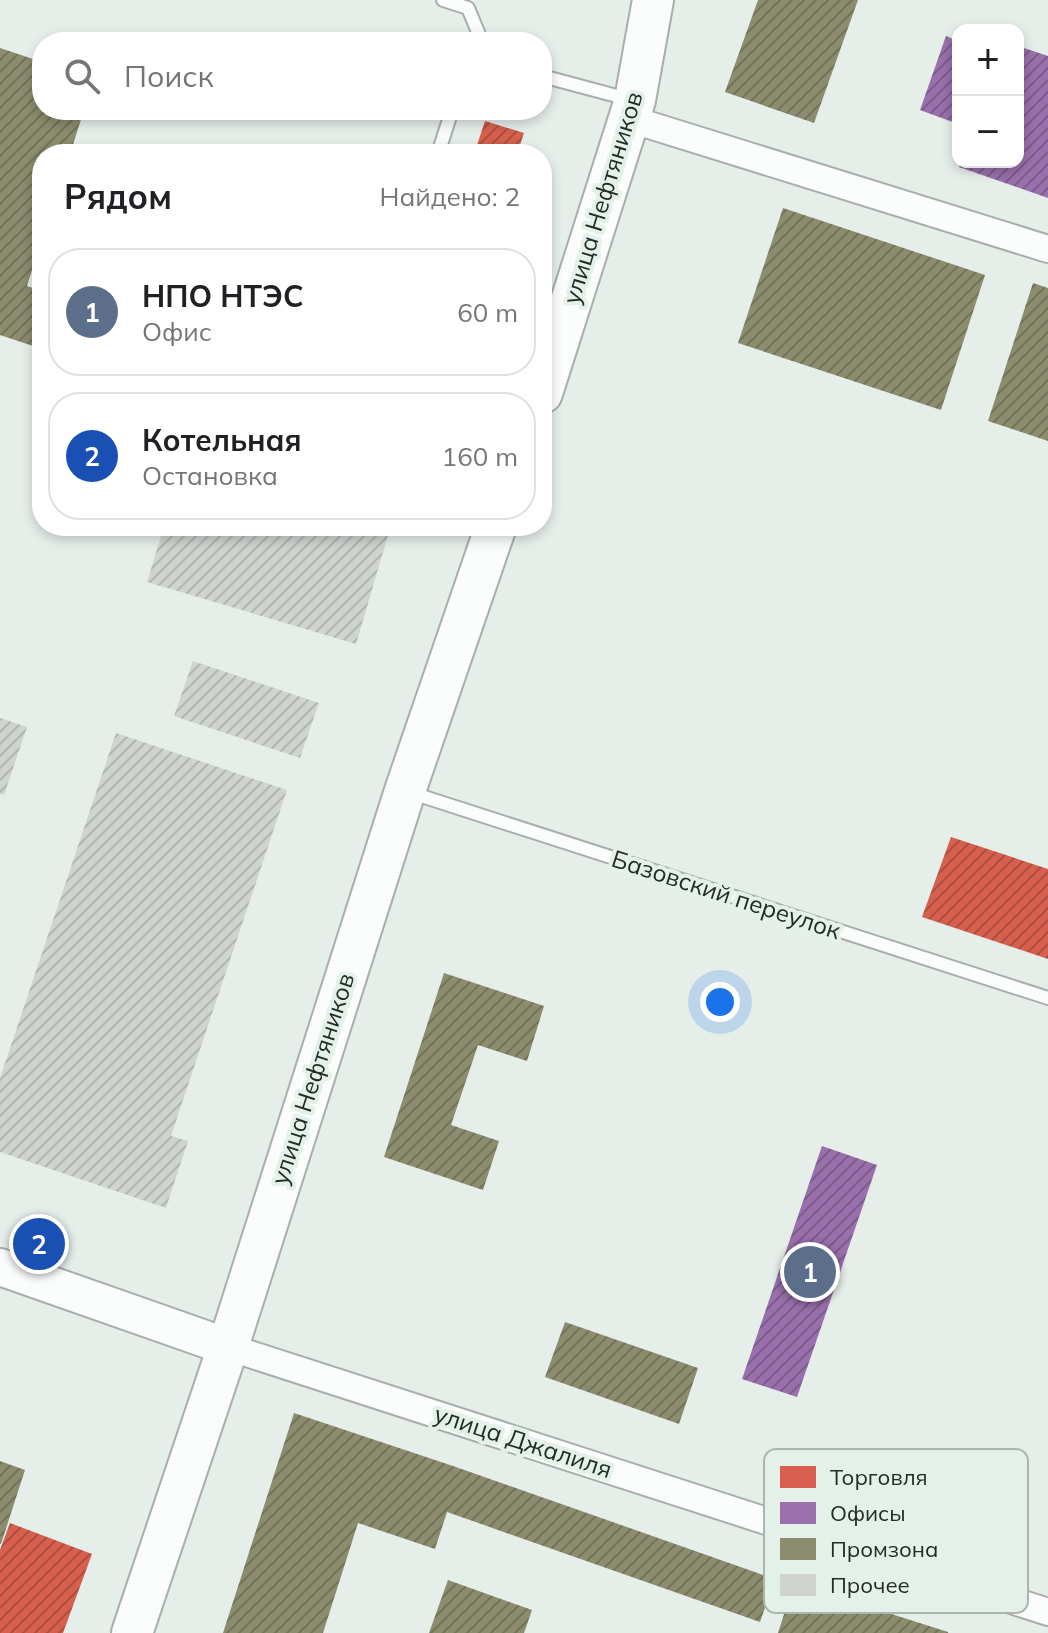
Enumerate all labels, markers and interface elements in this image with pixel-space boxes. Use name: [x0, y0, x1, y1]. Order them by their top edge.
map controls: [952, 24, 1024, 168]
button: +: [952, 24, 1024, 96]
search box: [32, 32, 552, 120]
icon: search: [60, 54, 104, 98]
text: Поиск: [124, 57, 214, 95]
street label: улица Нефтяников: [555, 88, 649, 308]
button: −: [952, 96, 1024, 168]
text: Рядом: [64, 175, 172, 218]
text: Найдено: 2: [380, 180, 520, 213]
text: НПО НТЭС: [142, 277, 303, 315]
text: 1: [84, 296, 100, 329]
text: 60 m: [457, 296, 518, 329]
text: Офис: [142, 315, 212, 348]
text: Котельная: [142, 421, 302, 459]
text: 2: [84, 440, 100, 473]
text: 160 m: [442, 440, 518, 473]
text: Остановка: [142, 459, 278, 492]
street label: Базовский переулок: [608, 843, 845, 945]
street label: улица Нефтяников: [264, 969, 360, 1188]
your location: [700, 982, 740, 1022]
pin: 2: [13, 1214, 65, 1274]
pin: 1: [784, 1242, 836, 1302]
street label: улица Джалиля: [431, 1398, 616, 1484]
legend: [764, 1449, 1028, 1613]
text: Торговля: [830, 1463, 928, 1491]
text: Офисы: [830, 1499, 906, 1527]
text: Промзона: [830, 1535, 938, 1563]
text: Прочее: [830, 1571, 910, 1599]

